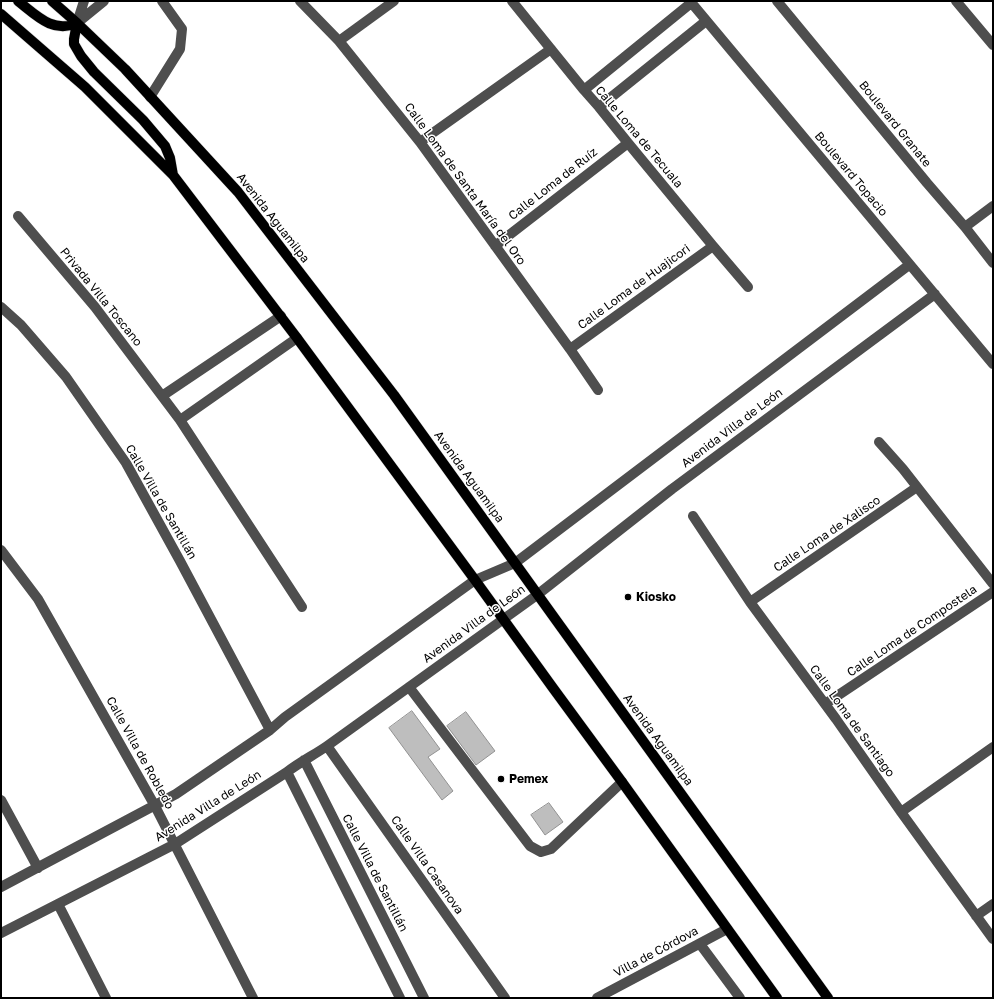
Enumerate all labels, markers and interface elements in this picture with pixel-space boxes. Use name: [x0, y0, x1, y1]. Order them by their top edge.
street label: Boulevard Granate: [856, 78, 934, 170]
street label: Calle Loma de Tecuala: [592, 83, 686, 191]
street label: Calle Loma de Santa María del Oro: [401, 100, 529, 268]
street label: Boulevard Topacio: [812, 129, 890, 219]
street label: Calle Loma de Ruíz: [506, 145, 600, 223]
street label: Avenida Aguamilpa: [234, 170, 312, 266]
street label: Calle Loma de Huajicori: [575, 241, 693, 333]
street label: Privada Villa Toscano: [57, 245, 145, 349]
street label: Avenida Villa de León: [679, 385, 785, 471]
street label: Avenida Aguamilpa: [431, 428, 507, 526]
street label: Calle Villa de Santillán: [122, 442, 200, 562]
street label: Calle Loma de Xalisco: [771, 493, 883, 575]
street label: Avenida Villa de León: [420, 582, 528, 666]
street label: Calle Loma de Compostela: [844, 582, 980, 680]
place label: Kiosko: [636, 590, 676, 604]
marker: Kiosko: [623, 592, 633, 602]
street label: Calle Loma de Santiago: [806, 662, 898, 780]
street label: Avenida Aguamilpa: [620, 691, 696, 789]
street label: Calle Villa de Robledo: [103, 694, 177, 812]
street label: Avenida Villa de León: [152, 767, 264, 845]
place label: Pemex: [509, 772, 548, 786]
marker: Pemex: [496, 774, 506, 784]
street label: Calle Villa de Santillán: [339, 812, 411, 934]
street label: Calle Villa Casanova: [388, 813, 466, 917]
street label: Villa de Córdova: [611, 924, 701, 980]

